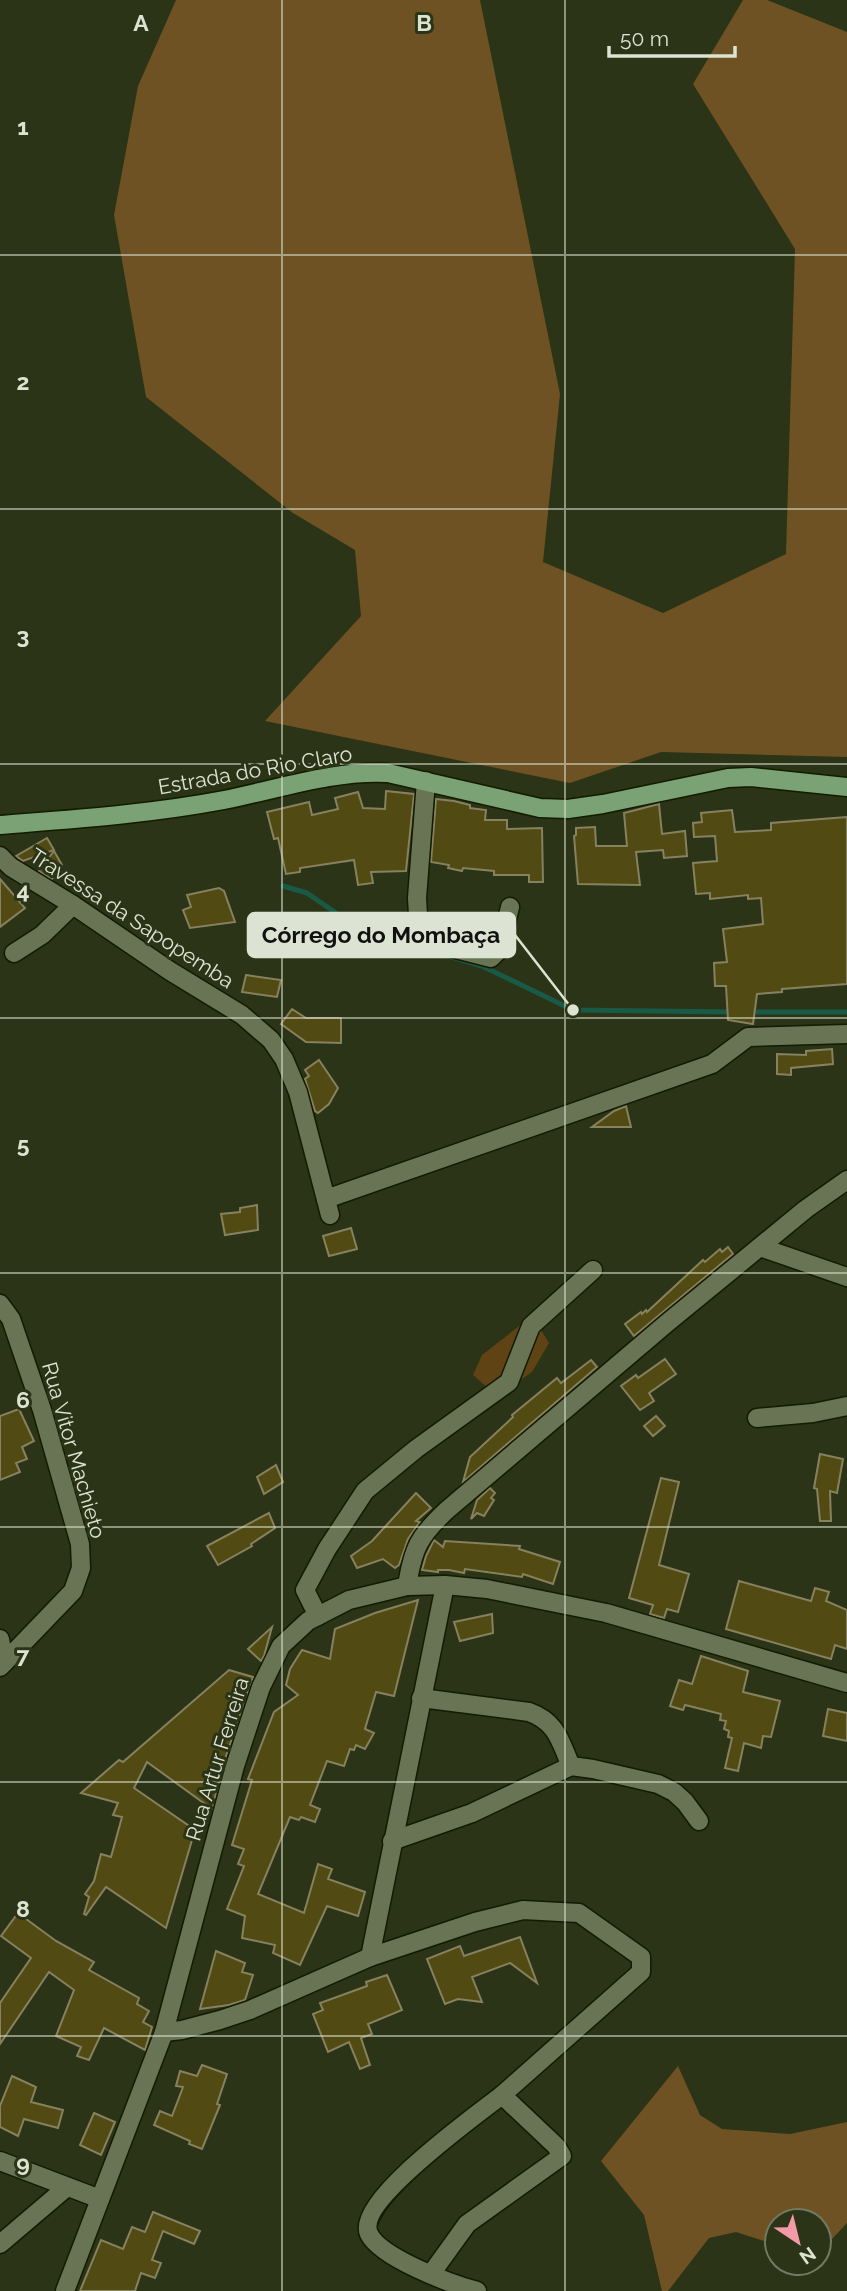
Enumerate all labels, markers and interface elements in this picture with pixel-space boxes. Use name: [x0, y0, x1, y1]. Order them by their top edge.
text: A: [133, 9, 149, 36]
text: B: [416, 9, 432, 36]
scale bar: [609, 14, 735, 58]
text: 50 m: [620, 26, 669, 51]
text: 1: [17, 113, 29, 140]
text: 2: [17, 368, 29, 395]
text: 3: [17, 622, 29, 649]
street label: Estrada do Rio Claro: [156, 741, 354, 799]
street label: Travessa da Sapopemba: [25, 843, 239, 993]
text: 4: [16, 877, 30, 904]
callout: Córrego do Mombaça: [248, 913, 515, 957]
text: Córrego do Mombaça: [262, 921, 500, 948]
text: 5: [17, 1131, 30, 1158]
street label: Rua Vitor Machieto: [37, 1359, 111, 1541]
text: 6: [16, 1386, 30, 1413]
text: 7: [17, 1641, 30, 1668]
street label: Rua Artur Ferreira: [180, 1674, 254, 1844]
text: 8: [16, 1895, 30, 1922]
text: 9: [16, 2150, 30, 2177]
north arrow: [763, 2207, 833, 2277]
text: N: [796, 2243, 820, 2269]

